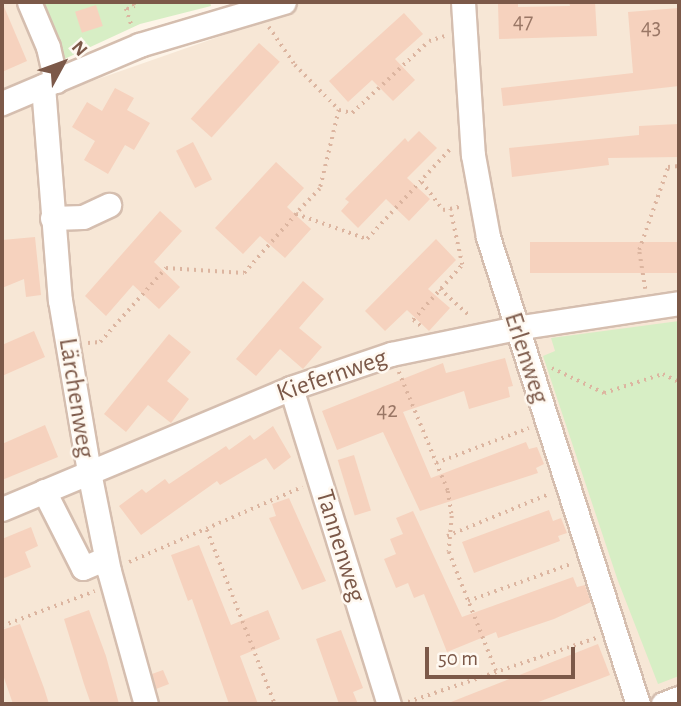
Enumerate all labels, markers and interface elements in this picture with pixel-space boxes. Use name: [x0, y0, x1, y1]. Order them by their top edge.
house number: 47: [513, 8, 533, 36]
house number: 43: [641, 14, 661, 42]
north arrow: [28, 28, 98, 98]
text: N: [68, 38, 91, 60]
street label: Erlenweg: [497, 309, 555, 407]
street label: Lärchenweg: [51, 336, 101, 460]
street label: Kiefernweg: [273, 343, 391, 409]
house number: 42: [376, 397, 398, 425]
street label: Tannenweg: [308, 486, 372, 606]
scale bar: [429, 632, 580, 676]
text: 50 m: [438, 648, 478, 669]

